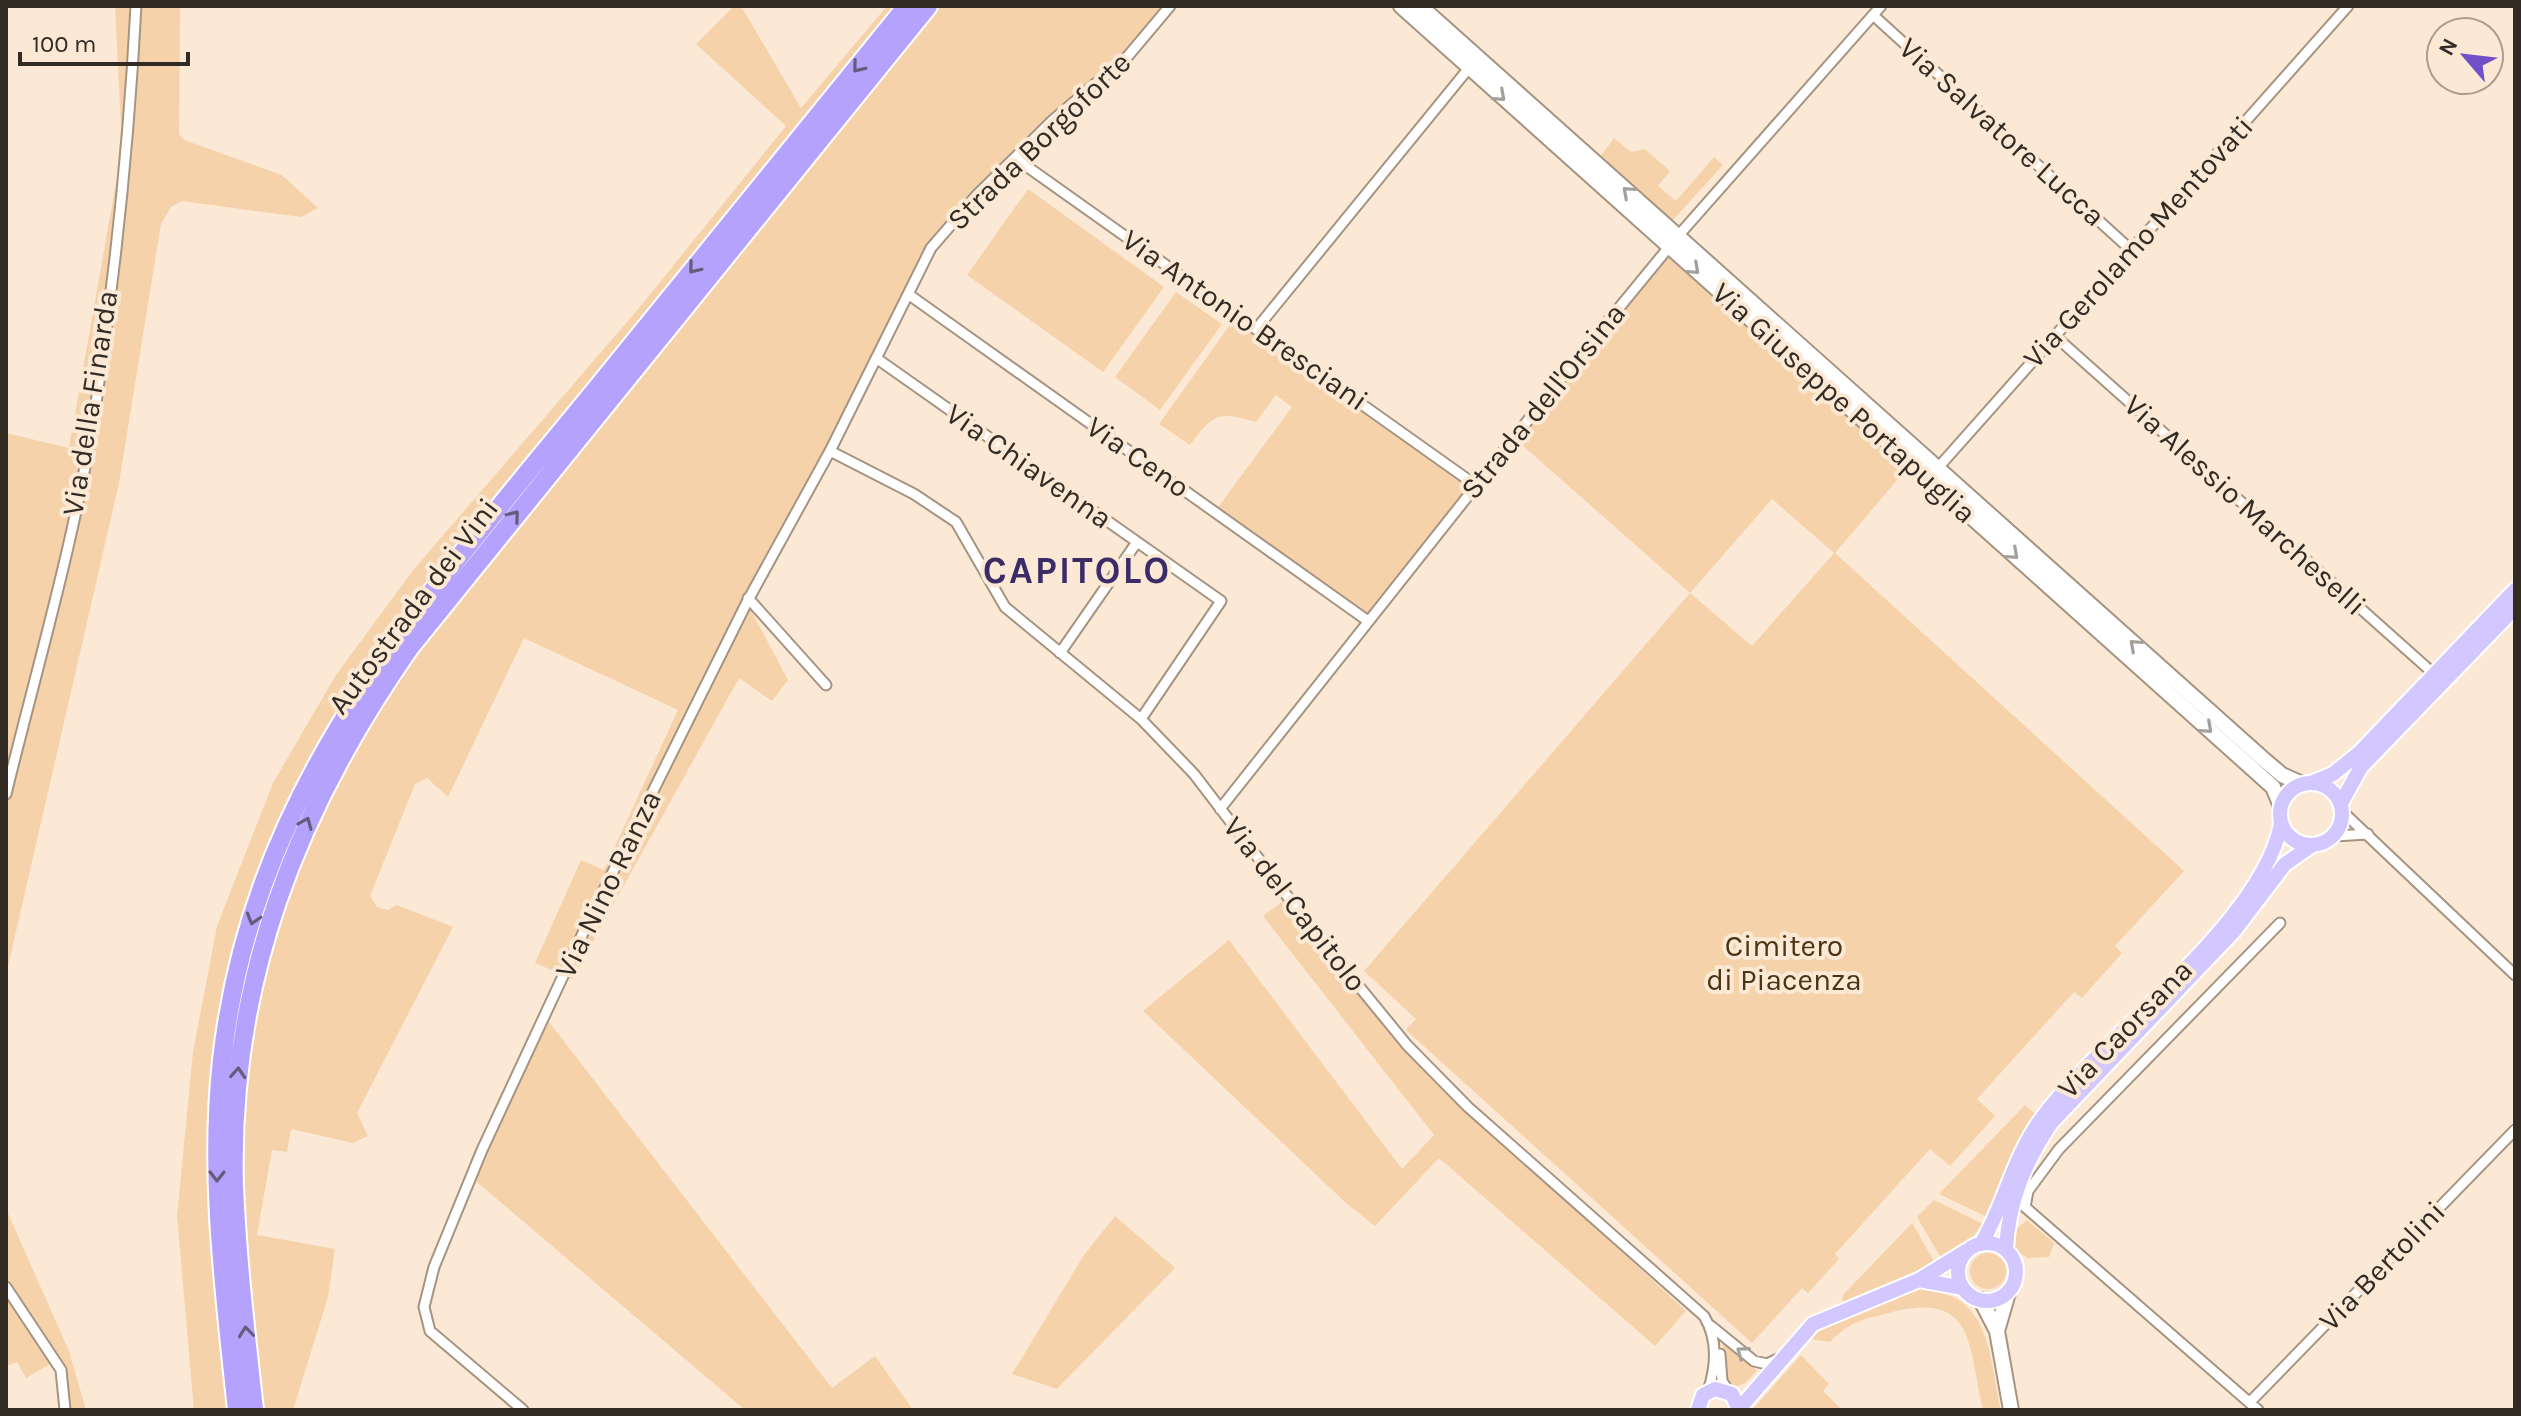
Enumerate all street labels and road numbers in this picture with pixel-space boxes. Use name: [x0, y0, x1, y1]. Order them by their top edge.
street label: Via Salvatore Lucca: [1892, 30, 2112, 234]
street label: Strada Borgoforte: [940, 44, 1138, 238]
street label: Via Gerolamo Mentovati: [2015, 109, 2261, 375]
street label: Via Antonio Bresciani: [1115, 222, 1375, 418]
street label: Via Giuseppe Portapuglia: [1705, 275, 1983, 531]
street label: Via della Finarda: [54, 288, 126, 518]
street label: Strada dell'Orsina: [1453, 296, 1633, 506]
street label: Via Alessio Marcheselli: [2117, 387, 2373, 623]
street label: Via Chiavenna: [939, 395, 1119, 537]
street label: Via Ceno: [1079, 408, 1197, 506]
street label: Autostrada dei Vini: [320, 491, 506, 721]
street label: Via Nino Ranza: [547, 784, 669, 984]
street label: Via del Capitolo: [1216, 809, 1374, 999]
street label: Via Caorsana: [2050, 952, 2200, 1106]
street label: Via Bertolini: [2311, 1194, 2453, 1338]

